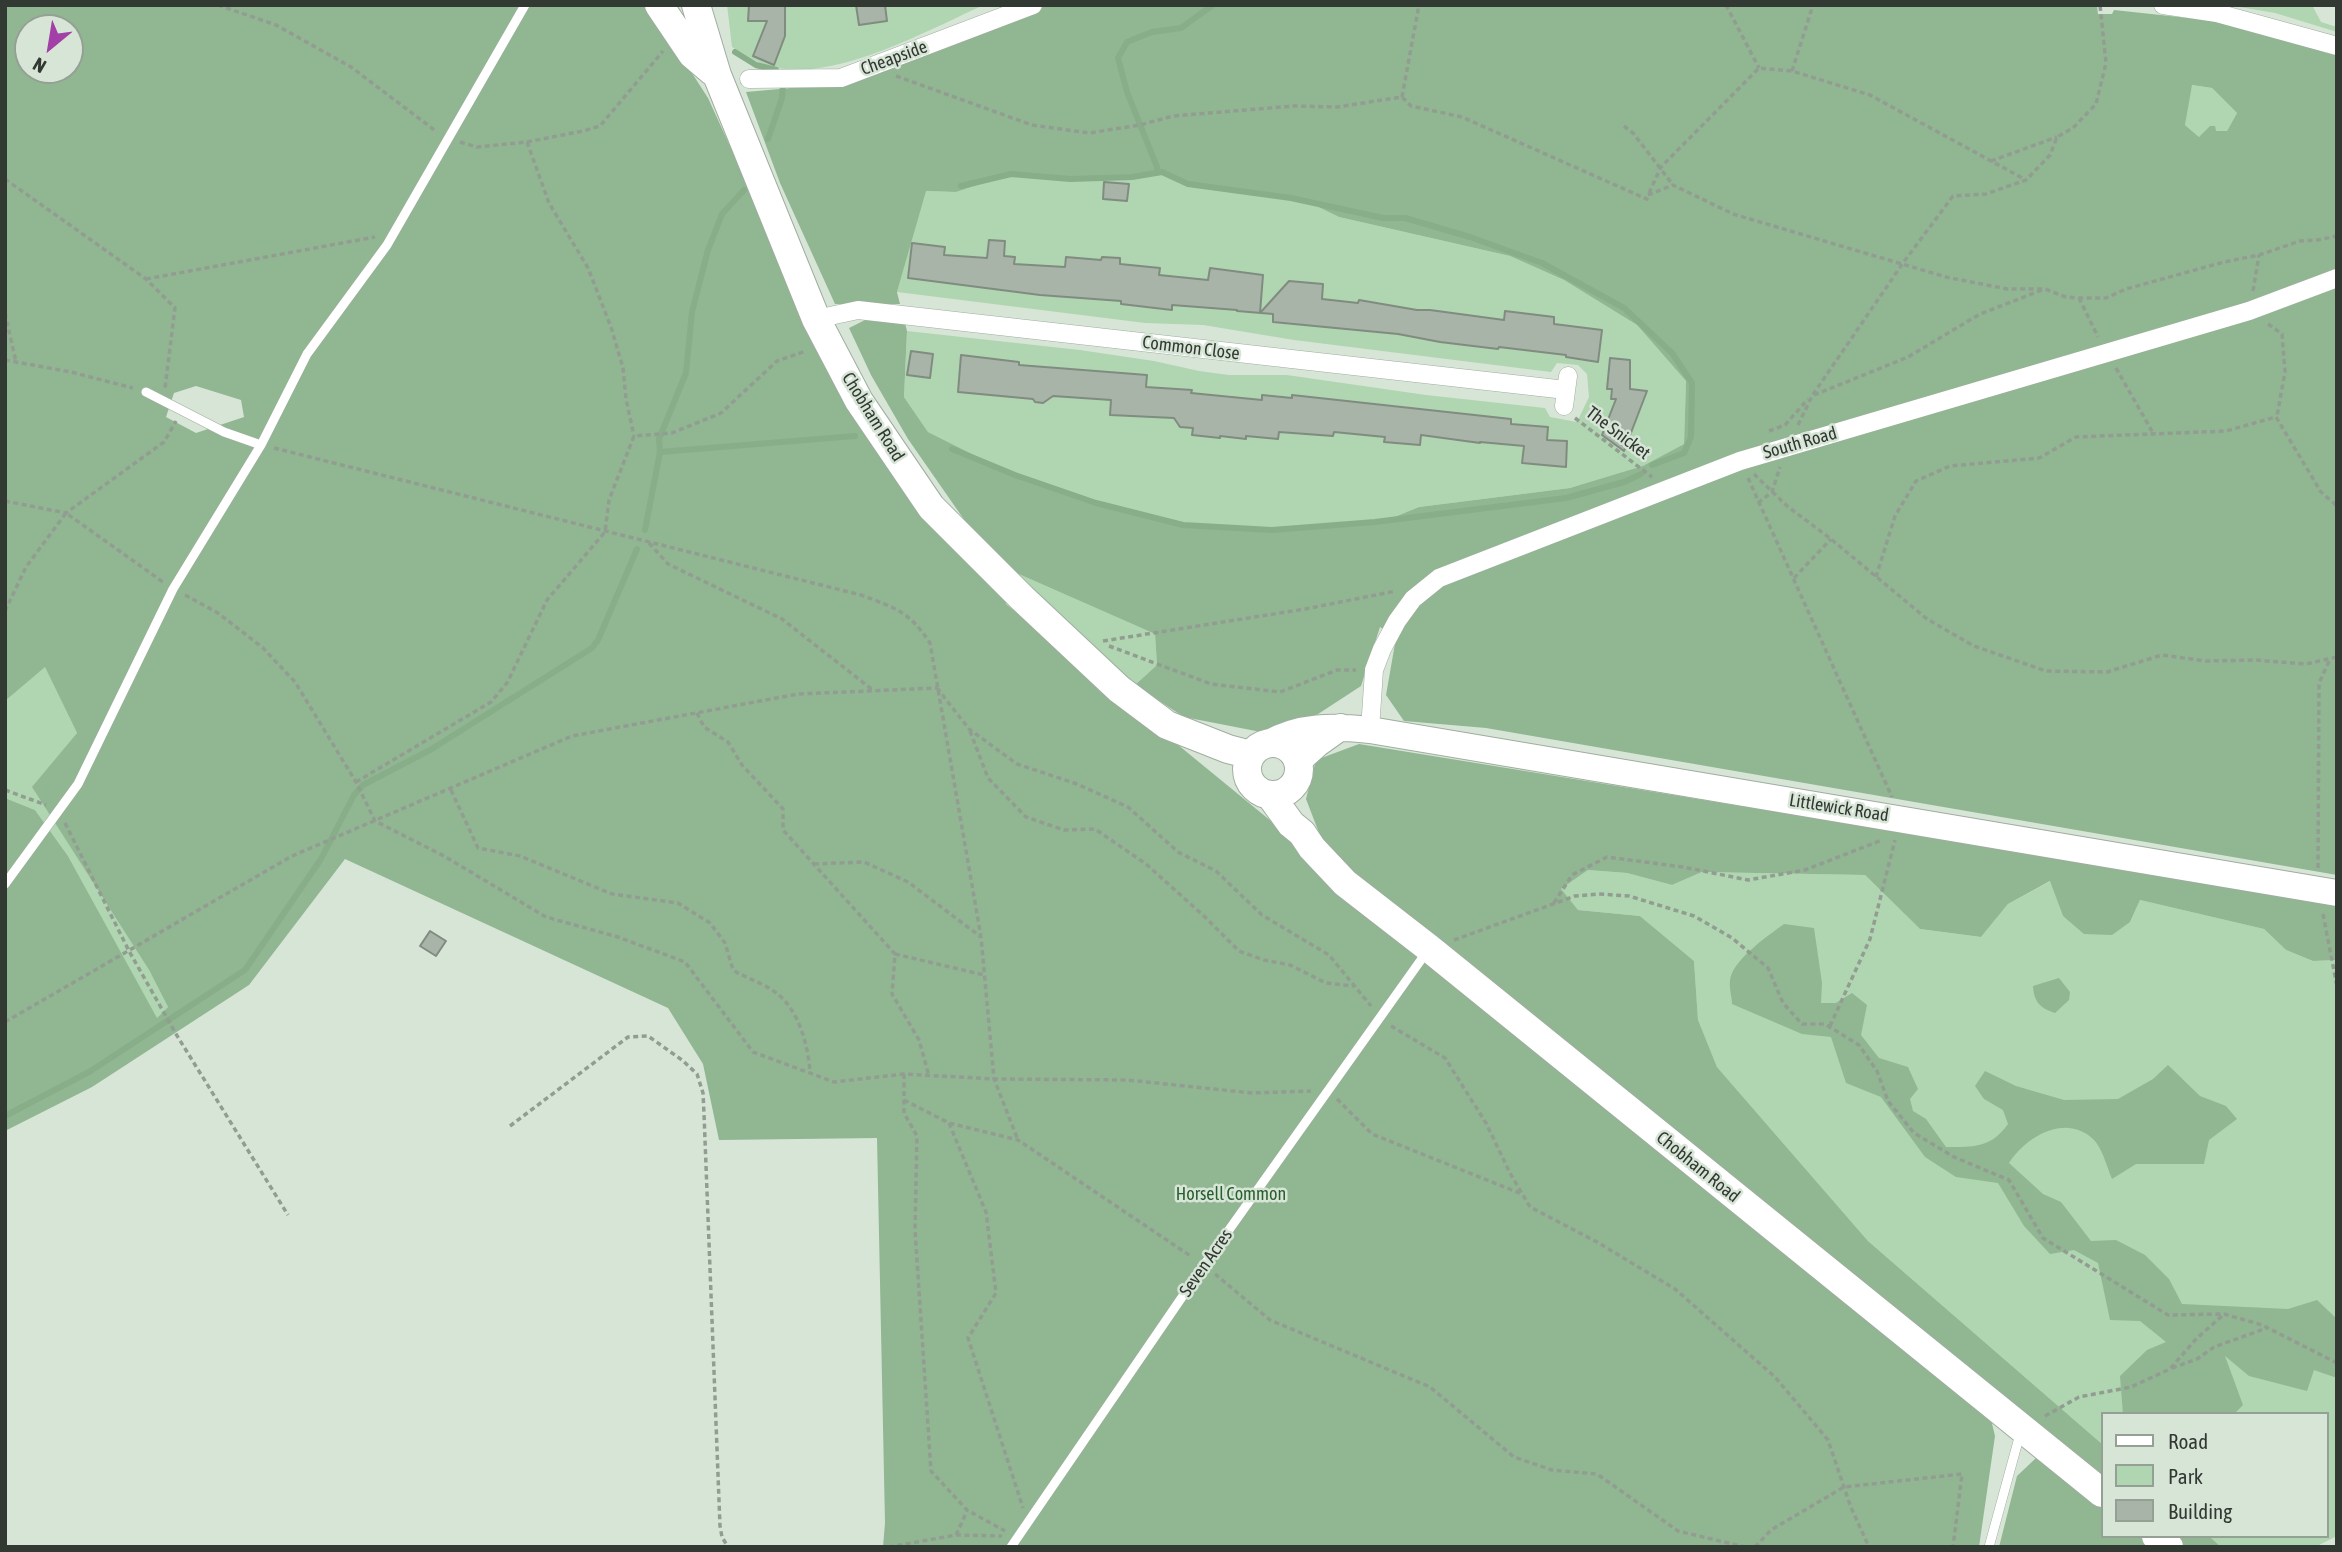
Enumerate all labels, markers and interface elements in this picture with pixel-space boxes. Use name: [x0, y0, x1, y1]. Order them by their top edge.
north arrow: [14, 14, 84, 84]
street label: Cheapside: [858, 36, 930, 80]
text: N: [29, 53, 50, 78]
street label: Common Close: [1141, 331, 1241, 365]
street label: Chobham Road: [837, 369, 909, 465]
street label: The Snicket: [1582, 402, 1654, 464]
street label: South Road: [1761, 422, 1839, 464]
street label: Littlewick Road: [1788, 789, 1890, 827]
street label: Chobham Road: [1652, 1127, 1744, 1207]
park label: Horsell Common: [1176, 1183, 1286, 1205]
street label: Seven Acres: [1175, 1225, 1237, 1301]
legend: [2100, 1412, 2328, 1538]
text: Road: [2168, 1429, 2208, 1453]
text: Park: [2168, 1464, 2203, 1488]
text: Building: [2168, 1499, 2232, 1523]

